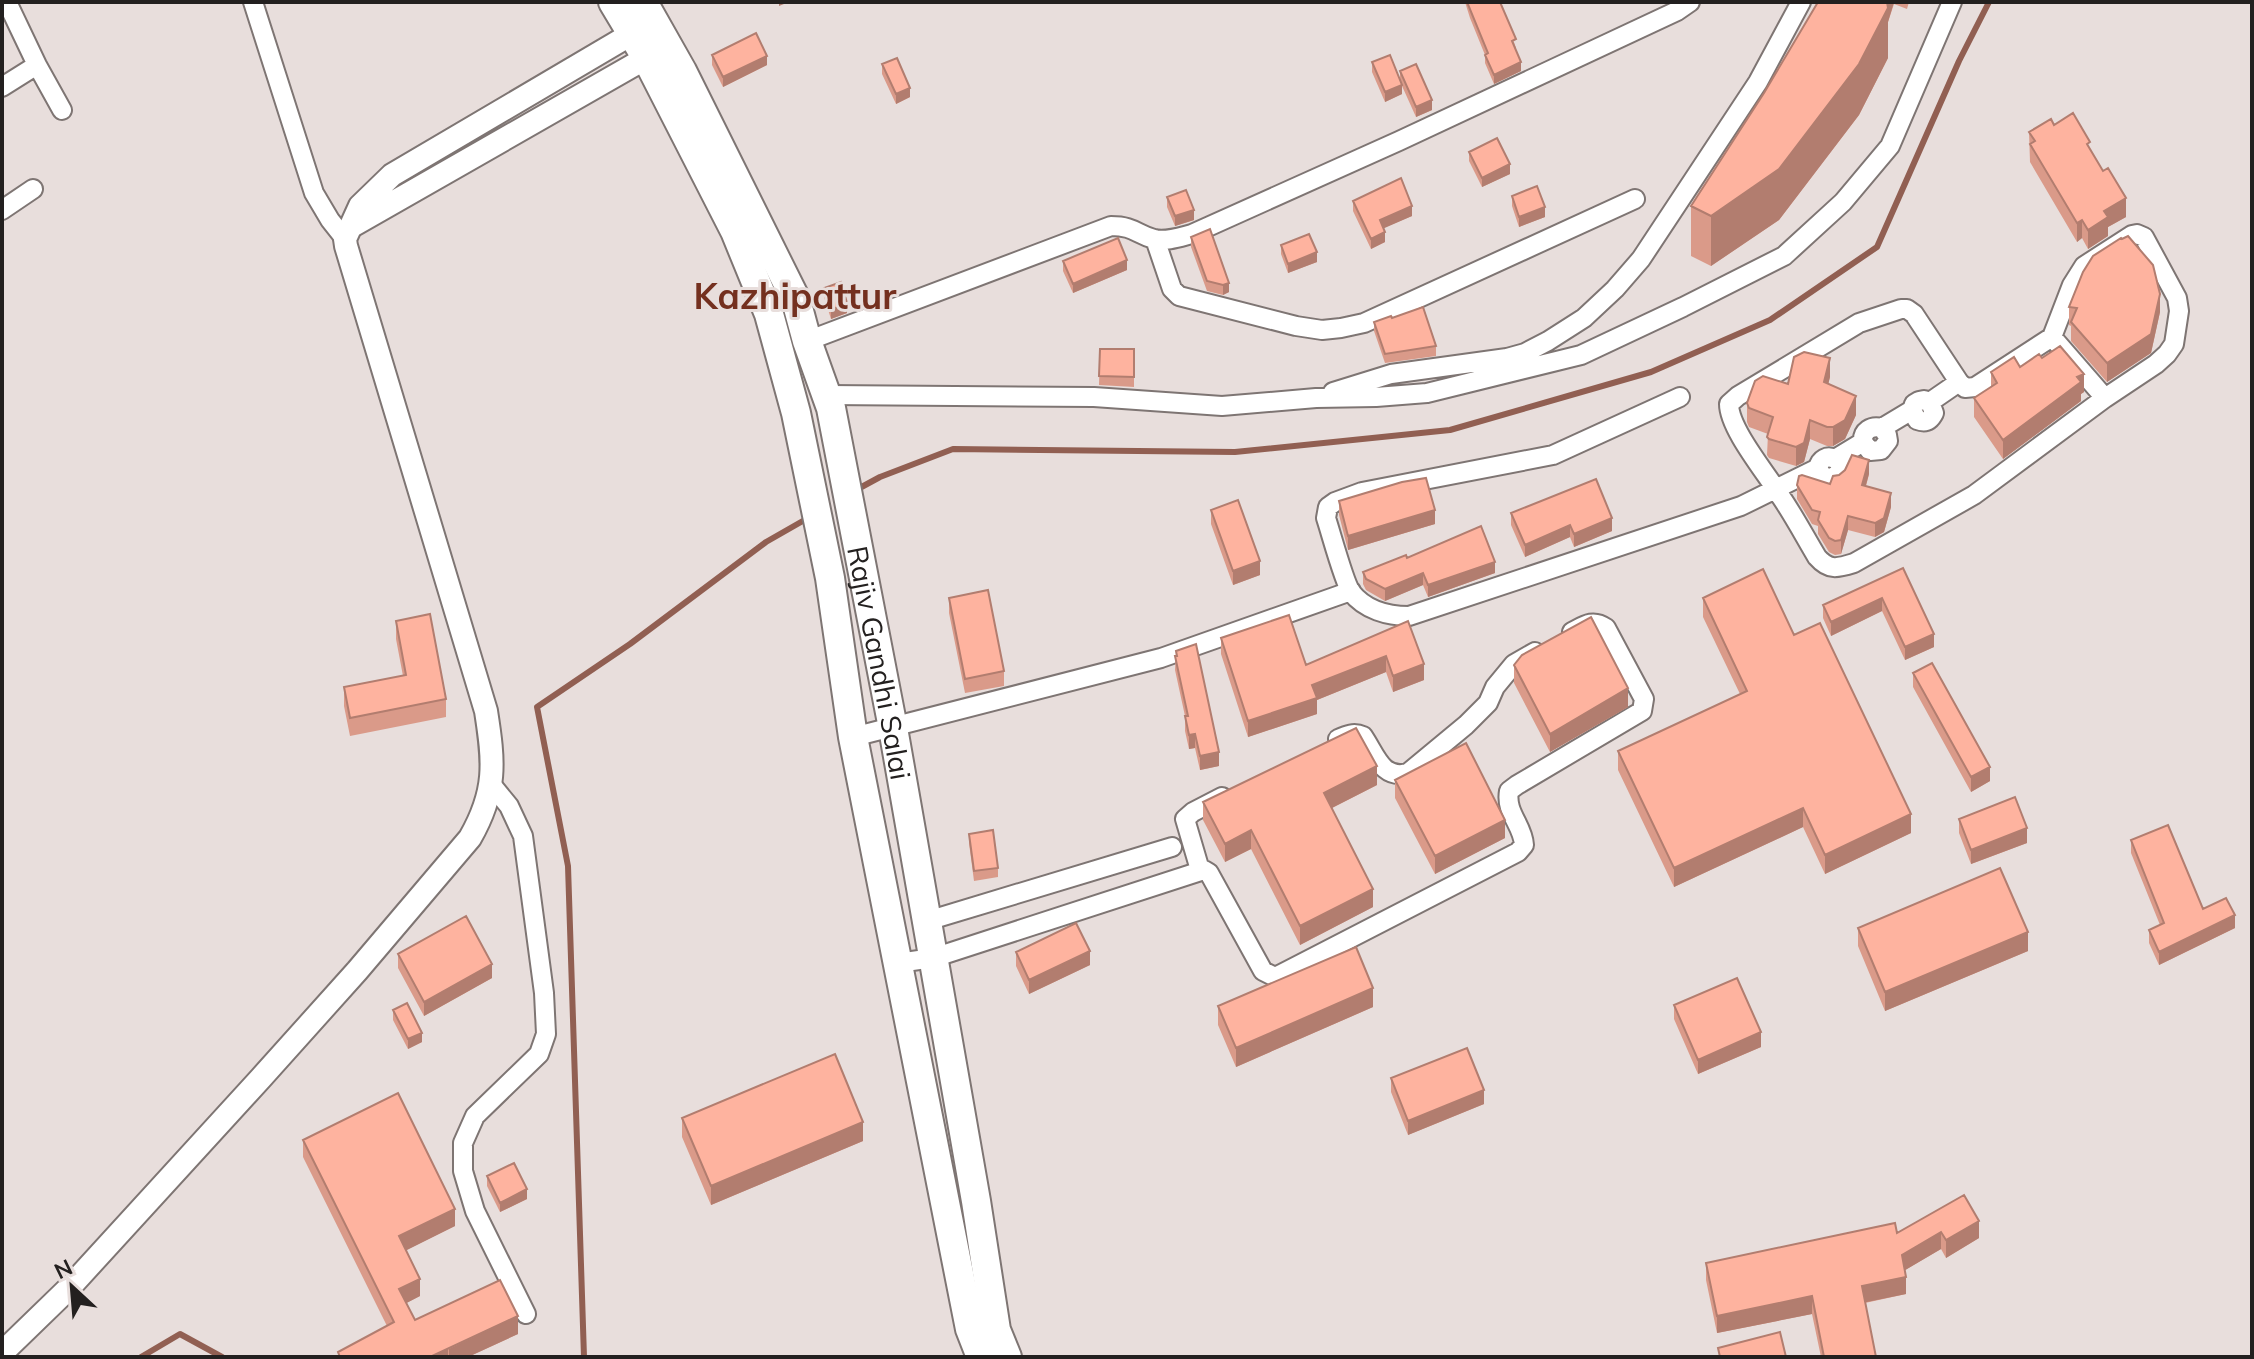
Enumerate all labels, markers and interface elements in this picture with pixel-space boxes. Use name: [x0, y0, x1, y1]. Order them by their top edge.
district label: Kazhipattur: [694, 273, 897, 318]
street label: Rajiv Gandhi Salai: [841, 543, 919, 782]
north arrow: [32, 1247, 112, 1327]
text: N: [50, 1253, 77, 1285]

